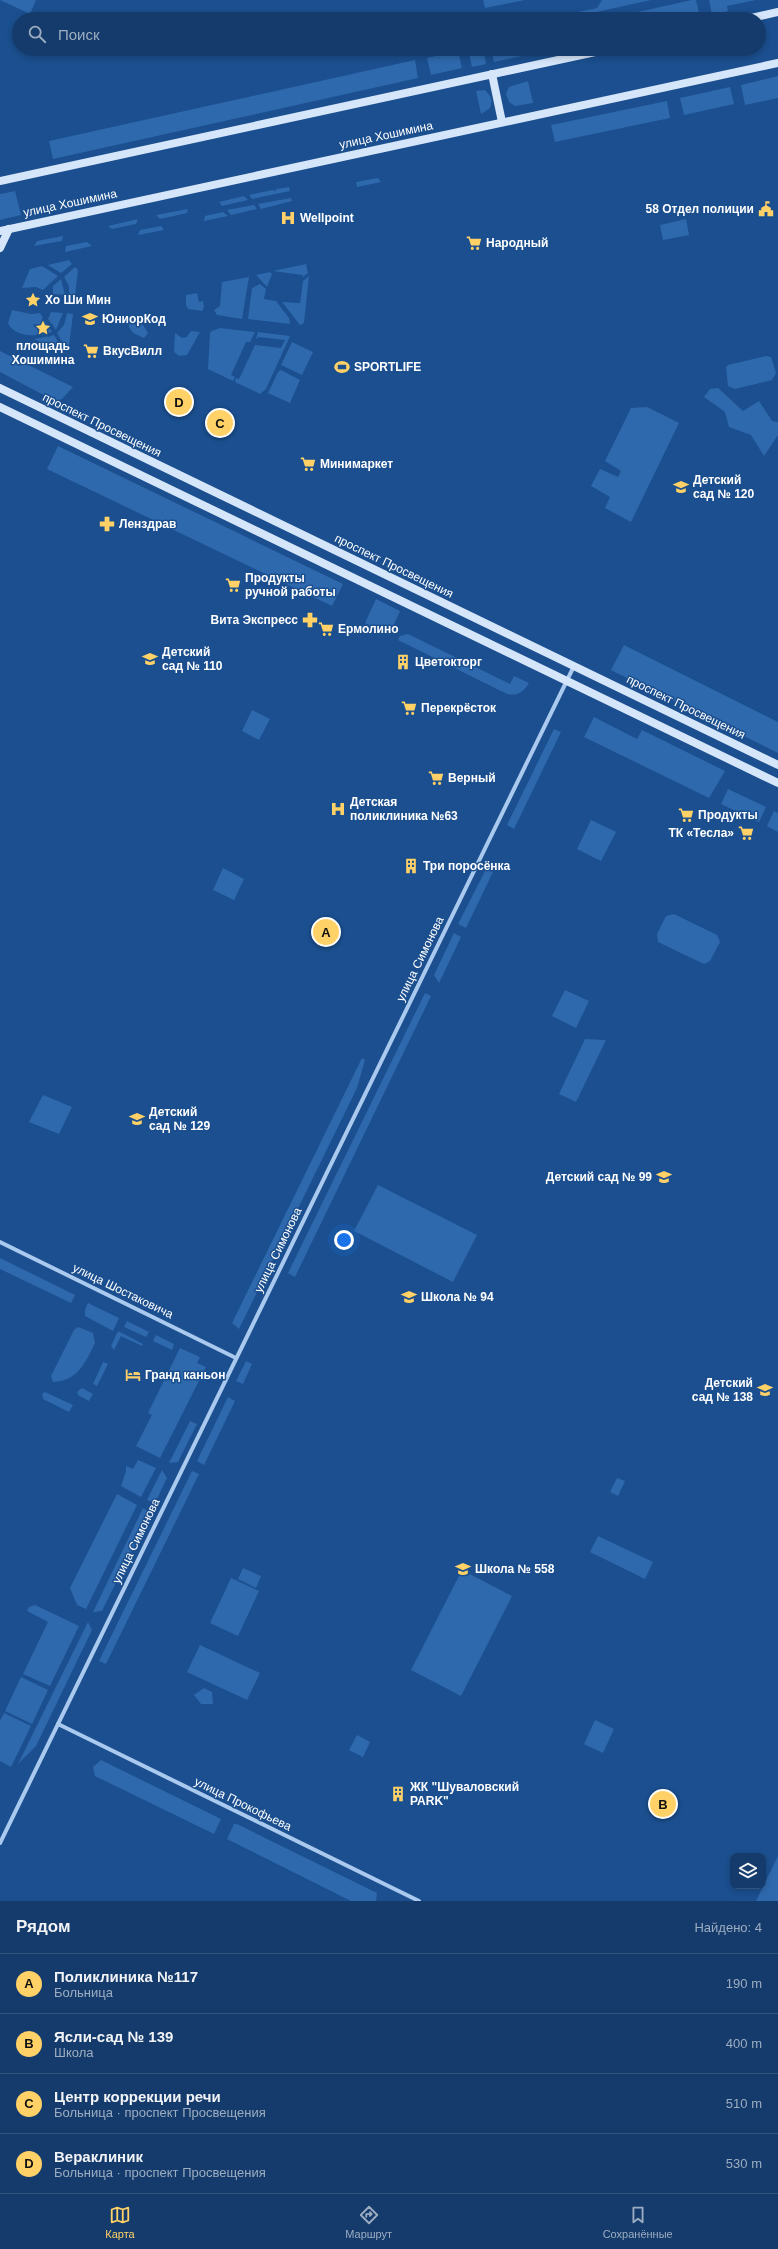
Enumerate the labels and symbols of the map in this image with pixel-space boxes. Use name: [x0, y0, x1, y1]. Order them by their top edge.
street label: улица Хошимина: [338, 118, 434, 152]
street label: улица Хошимина: [22, 186, 118, 220]
public building icon: 58 Отдел полиции: [757, 200, 775, 218]
place label: 58 Отдел полиции: [646, 202, 754, 216]
hospital icon: Wellpoint: [279, 209, 297, 227]
place label: Wellpoint: [300, 211, 354, 225]
supermarket icon: Народный: [465, 234, 483, 252]
place label: Народный: [486, 236, 548, 250]
place icon: Хо Ши Мин: [24, 291, 42, 309]
place label: Хо Ши Мин: [45, 293, 111, 307]
school or university icon: ЮниорКод: [81, 310, 99, 328]
place label: ЮниорКод: [102, 312, 166, 326]
place icon: площадь Хошимина: [34, 319, 52, 337]
place label: площадь Хошимина: [12, 339, 75, 367]
supermarket icon: ВкусВилл: [82, 342, 100, 360]
place label: ВкусВилл: [103, 344, 162, 358]
sports icon: SPORTLIFE: [333, 358, 351, 376]
place label: SPORTLIFE: [354, 360, 421, 374]
pin: D: [166, 387, 192, 417]
street label: проспект Просвещения: [40, 390, 164, 460]
pin: C: [207, 408, 233, 438]
supermarket icon: Минимаркет: [299, 455, 317, 473]
place label: Минимаркет: [320, 457, 393, 471]
place label: Детский сад № 120: [693, 473, 755, 501]
school or university icon: Детский сад № 120: [672, 478, 690, 496]
pharmacy icon: Ленздрав: [98, 515, 116, 533]
place label: Ленздрав: [119, 517, 176, 531]
street label: проспект Просвещения: [332, 531, 456, 601]
place label: Продукты ручной работы: [245, 571, 336, 599]
supermarket icon: Продукты ручной работы: [224, 576, 242, 594]
pharmacy icon: Вита Экспресс: [301, 611, 319, 629]
place label: Вита Экспресс: [211, 613, 298, 627]
supermarket icon: Ермолино: [317, 620, 335, 638]
place label: Ермолино: [338, 622, 399, 636]
place label: Детский сад № 110: [162, 645, 223, 673]
school or university icon: Детский сад № 110: [141, 650, 159, 668]
building icon: Цветокторг: [394, 653, 412, 671]
place label: Цветокторг: [415, 655, 482, 669]
street label: проспект Просвещения: [624, 672, 748, 742]
supermarket icon: Перекрёсток: [400, 699, 418, 717]
place label: Перекрёсток: [421, 701, 497, 715]
supermarket icon: Верный: [427, 769, 445, 787]
place label: Верный: [448, 771, 496, 785]
place label: Детская поликлиника №63: [350, 795, 458, 823]
hospital icon: Детская поликлиника №63: [329, 800, 347, 818]
supermarket icon: Продукты: [677, 806, 695, 824]
place label: Продукты: [698, 808, 758, 822]
supermarket icon: ТК «Тесла»: [737, 824, 755, 842]
place label: ТК «Тесла»: [668, 826, 734, 840]
building icon: Три поросёнка: [402, 857, 420, 875]
place label: Три поросёнка: [423, 859, 511, 873]
street label: улица Симонова: [393, 914, 447, 1004]
pin: A: [313, 917, 339, 947]
place label: Детский сад № 129: [149, 1105, 211, 1133]
school or university icon: Детский сад № 129: [128, 1110, 146, 1128]
school or university icon: Детский сад № 99: [655, 1168, 673, 1186]
place label: Детский сад № 99: [546, 1170, 652, 1184]
street label: улица Симонова: [251, 1205, 305, 1295]
your location: [334, 1230, 354, 1250]
street label: улица Шостаковича: [70, 1261, 176, 1322]
school or university icon: Школа № 94: [400, 1288, 418, 1306]
place label: Школа № 94: [421, 1290, 494, 1304]
hotel icon: Гранд каньон: [124, 1366, 142, 1384]
place label: Гранд каньон: [145, 1368, 225, 1382]
place label: Детский сад № 138: [692, 1376, 753, 1404]
school or university icon: Детский сад № 138: [756, 1381, 774, 1399]
street label: улица Симонова: [109, 1496, 163, 1586]
school or university icon: Школа № 558: [454, 1560, 472, 1578]
place label: Школа № 558: [475, 1562, 555, 1576]
street label: улица Прокофьева: [192, 1774, 294, 1834]
place label: ЖК "Шуваловский PARK": [409, 1780, 519, 1808]
building icon: ЖК "Шуваловский PARK": [389, 1785, 407, 1803]
pin: B: [650, 1789, 676, 1819]

